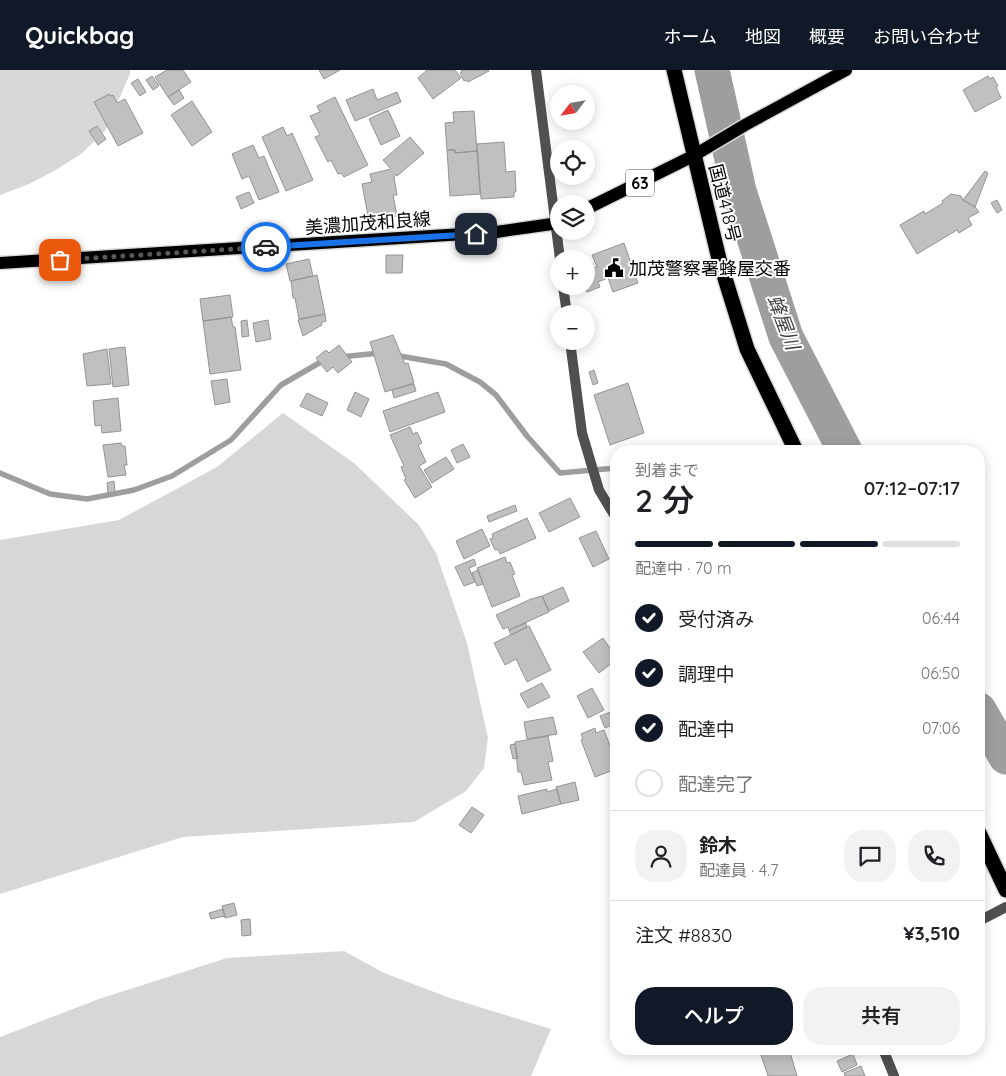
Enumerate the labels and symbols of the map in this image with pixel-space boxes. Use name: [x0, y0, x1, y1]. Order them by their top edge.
north arrow: [550, 85, 595, 130]
street label: 国道418号: [704, 162, 746, 244]
road number: 63: [626, 170, 654, 196]
street label: 美濃加茂和良線: [304, 207, 432, 239]
pin: [455, 213, 497, 255]
courier: [241, 222, 291, 272]
pin: [39, 239, 81, 281]
public building icon: 加茂警察署蜂屋交番: [603, 257, 625, 279]
place label: 加茂警察署蜂屋交番: [629, 257, 791, 280]
water label: 蜂屋川: [763, 291, 806, 355]

